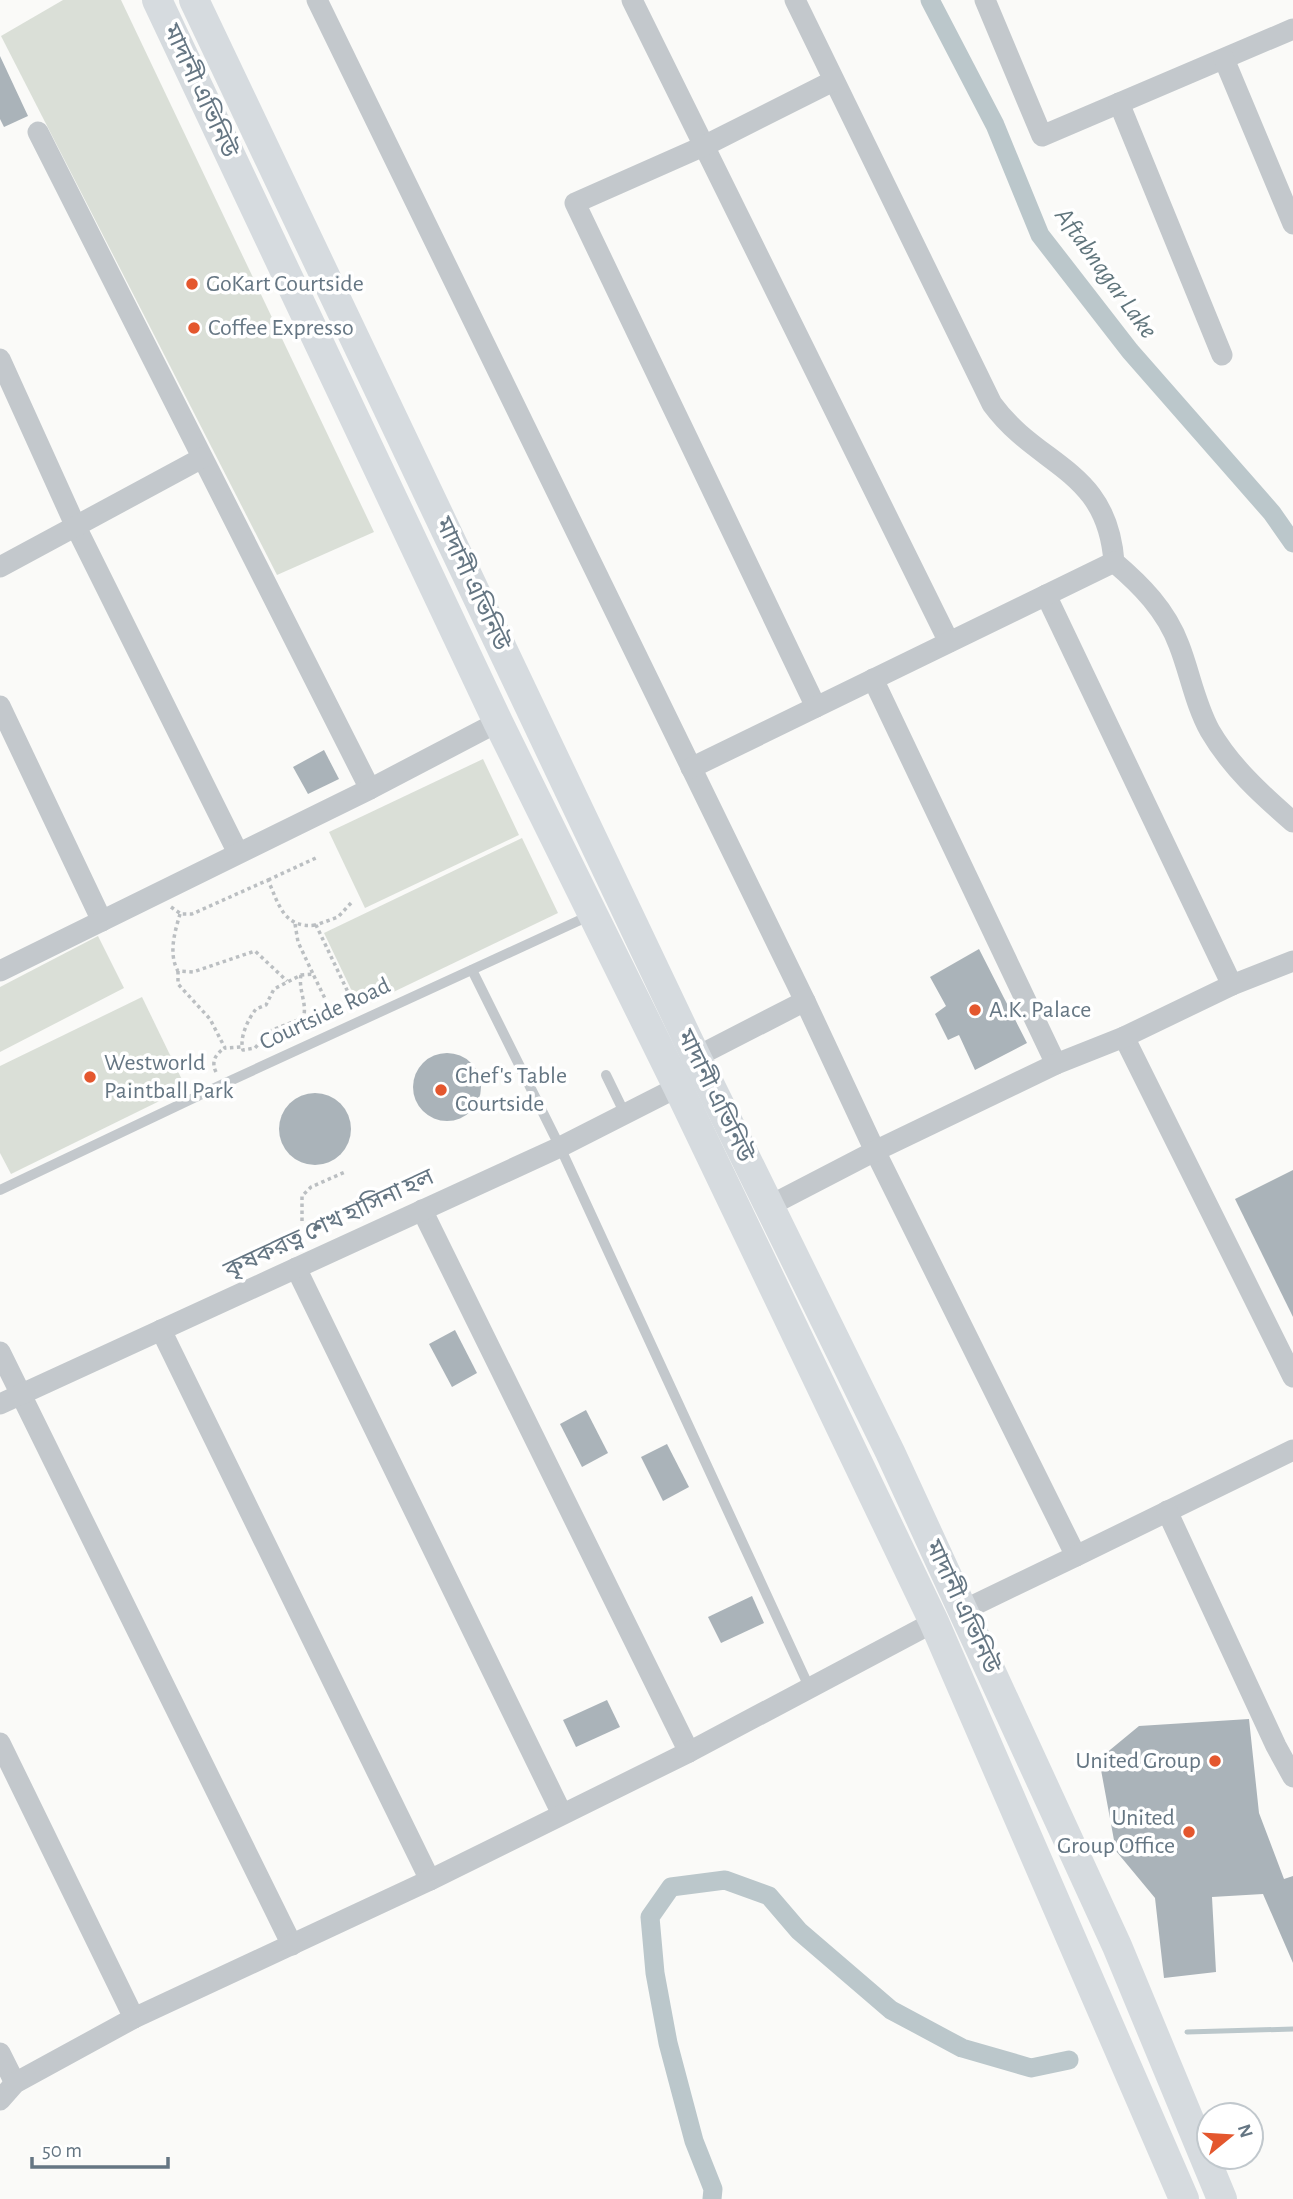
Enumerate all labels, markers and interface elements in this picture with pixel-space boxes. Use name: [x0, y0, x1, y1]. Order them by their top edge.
street label: মাদানী এভিনিউ: [158, 18, 244, 162]
water label: Aftabnagar Lake: [1049, 202, 1162, 343]
place label: GoKart Courtside: [206, 272, 364, 296]
marker: GoKart Courtside: [184, 276, 200, 292]
place label: Coffee Expresso: [208, 316, 354, 340]
marker: Coffee Expresso: [186, 320, 202, 336]
street label: মাদানী এভিনিউ: [430, 511, 516, 655]
street label: Courtside Road: [256, 973, 394, 1055]
place label: A.K. Palace: [989, 998, 1091, 1022]
marker: A.K. Palace: [967, 1002, 983, 1018]
street label: মাদানী এভিনিউ: [672, 1024, 760, 1167]
place label: Westworld Paintball Park: [104, 1051, 234, 1103]
place label: Chef's Table Courtside: [455, 1064, 567, 1116]
marker: Westworld Paintball Park: [82, 1069, 98, 1085]
marker: Chef's Table Courtside: [433, 1082, 449, 1098]
street label: কৃষকরত্ন শেখ হাসিনা হল: [218, 1162, 439, 1285]
street label: মাদানী এভিনিউ: [920, 1534, 1006, 1678]
place label: United Group: [1076, 1749, 1201, 1773]
marker: United Group: [1207, 1753, 1223, 1769]
place label: United Group Office: [1057, 1806, 1175, 1858]
marker: United Group Office: [1181, 1824, 1197, 1840]
north arrow: [1195, 2101, 1265, 2171]
text: N: [1234, 2122, 1256, 2140]
scale bar: [32, 2126, 168, 2170]
text: 50 m: [42, 2140, 82, 2161]

